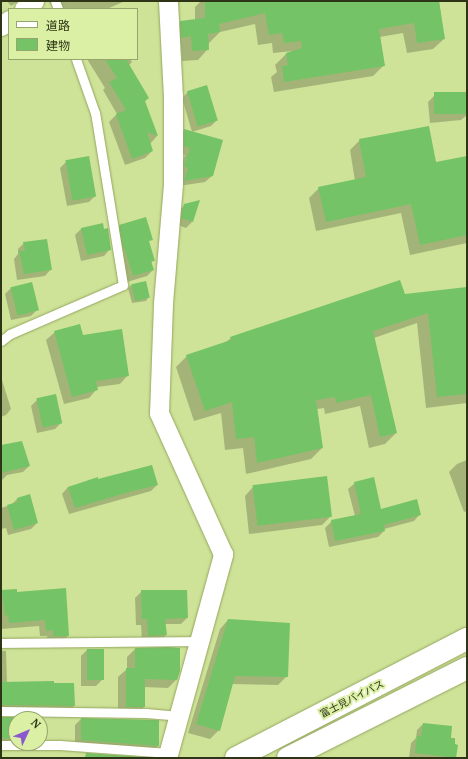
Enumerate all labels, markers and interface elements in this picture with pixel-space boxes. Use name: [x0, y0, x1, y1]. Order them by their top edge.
legend: [8, 8, 138, 60]
text: 道路: [46, 18, 70, 33]
text: 建物: [46, 38, 70, 53]
street label: 富士見バイパス: [318, 678, 386, 720]
north arrow: [8, 711, 48, 751]
text: N: [28, 715, 44, 731]

